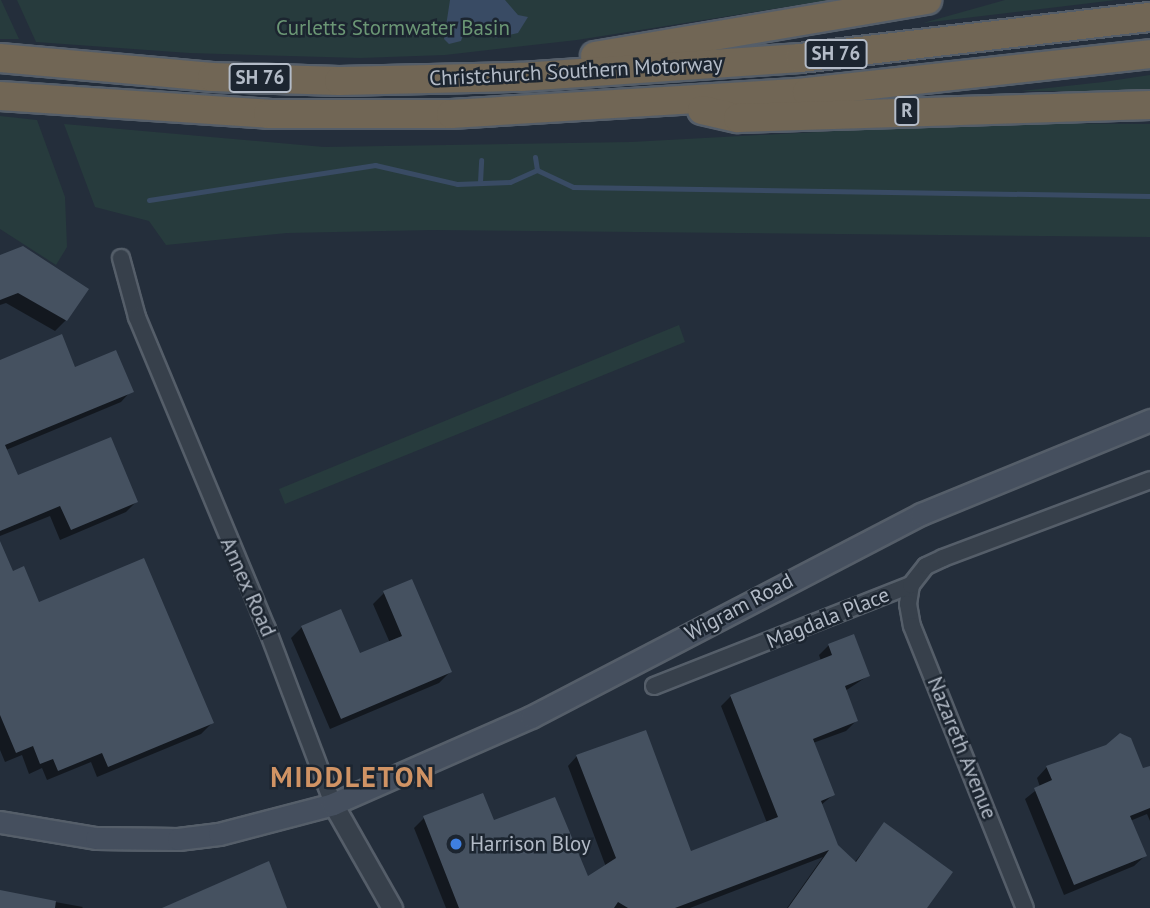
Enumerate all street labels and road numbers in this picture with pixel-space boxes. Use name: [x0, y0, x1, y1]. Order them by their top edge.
road number: SH 76: [804, 38, 868, 70]
street label: Christchurch Southern Motorway: [429, 51, 723, 91]
road number: SH 76: [229, 62, 292, 94]
road number: R: [893, 96, 921, 127]
street label: Annex Road: [215, 533, 281, 641]
street label: Wigram Road: [681, 568, 797, 646]
street label: Magdala Place: [763, 582, 893, 654]
street label: Nazareth Avenue: [922, 673, 1002, 823]

